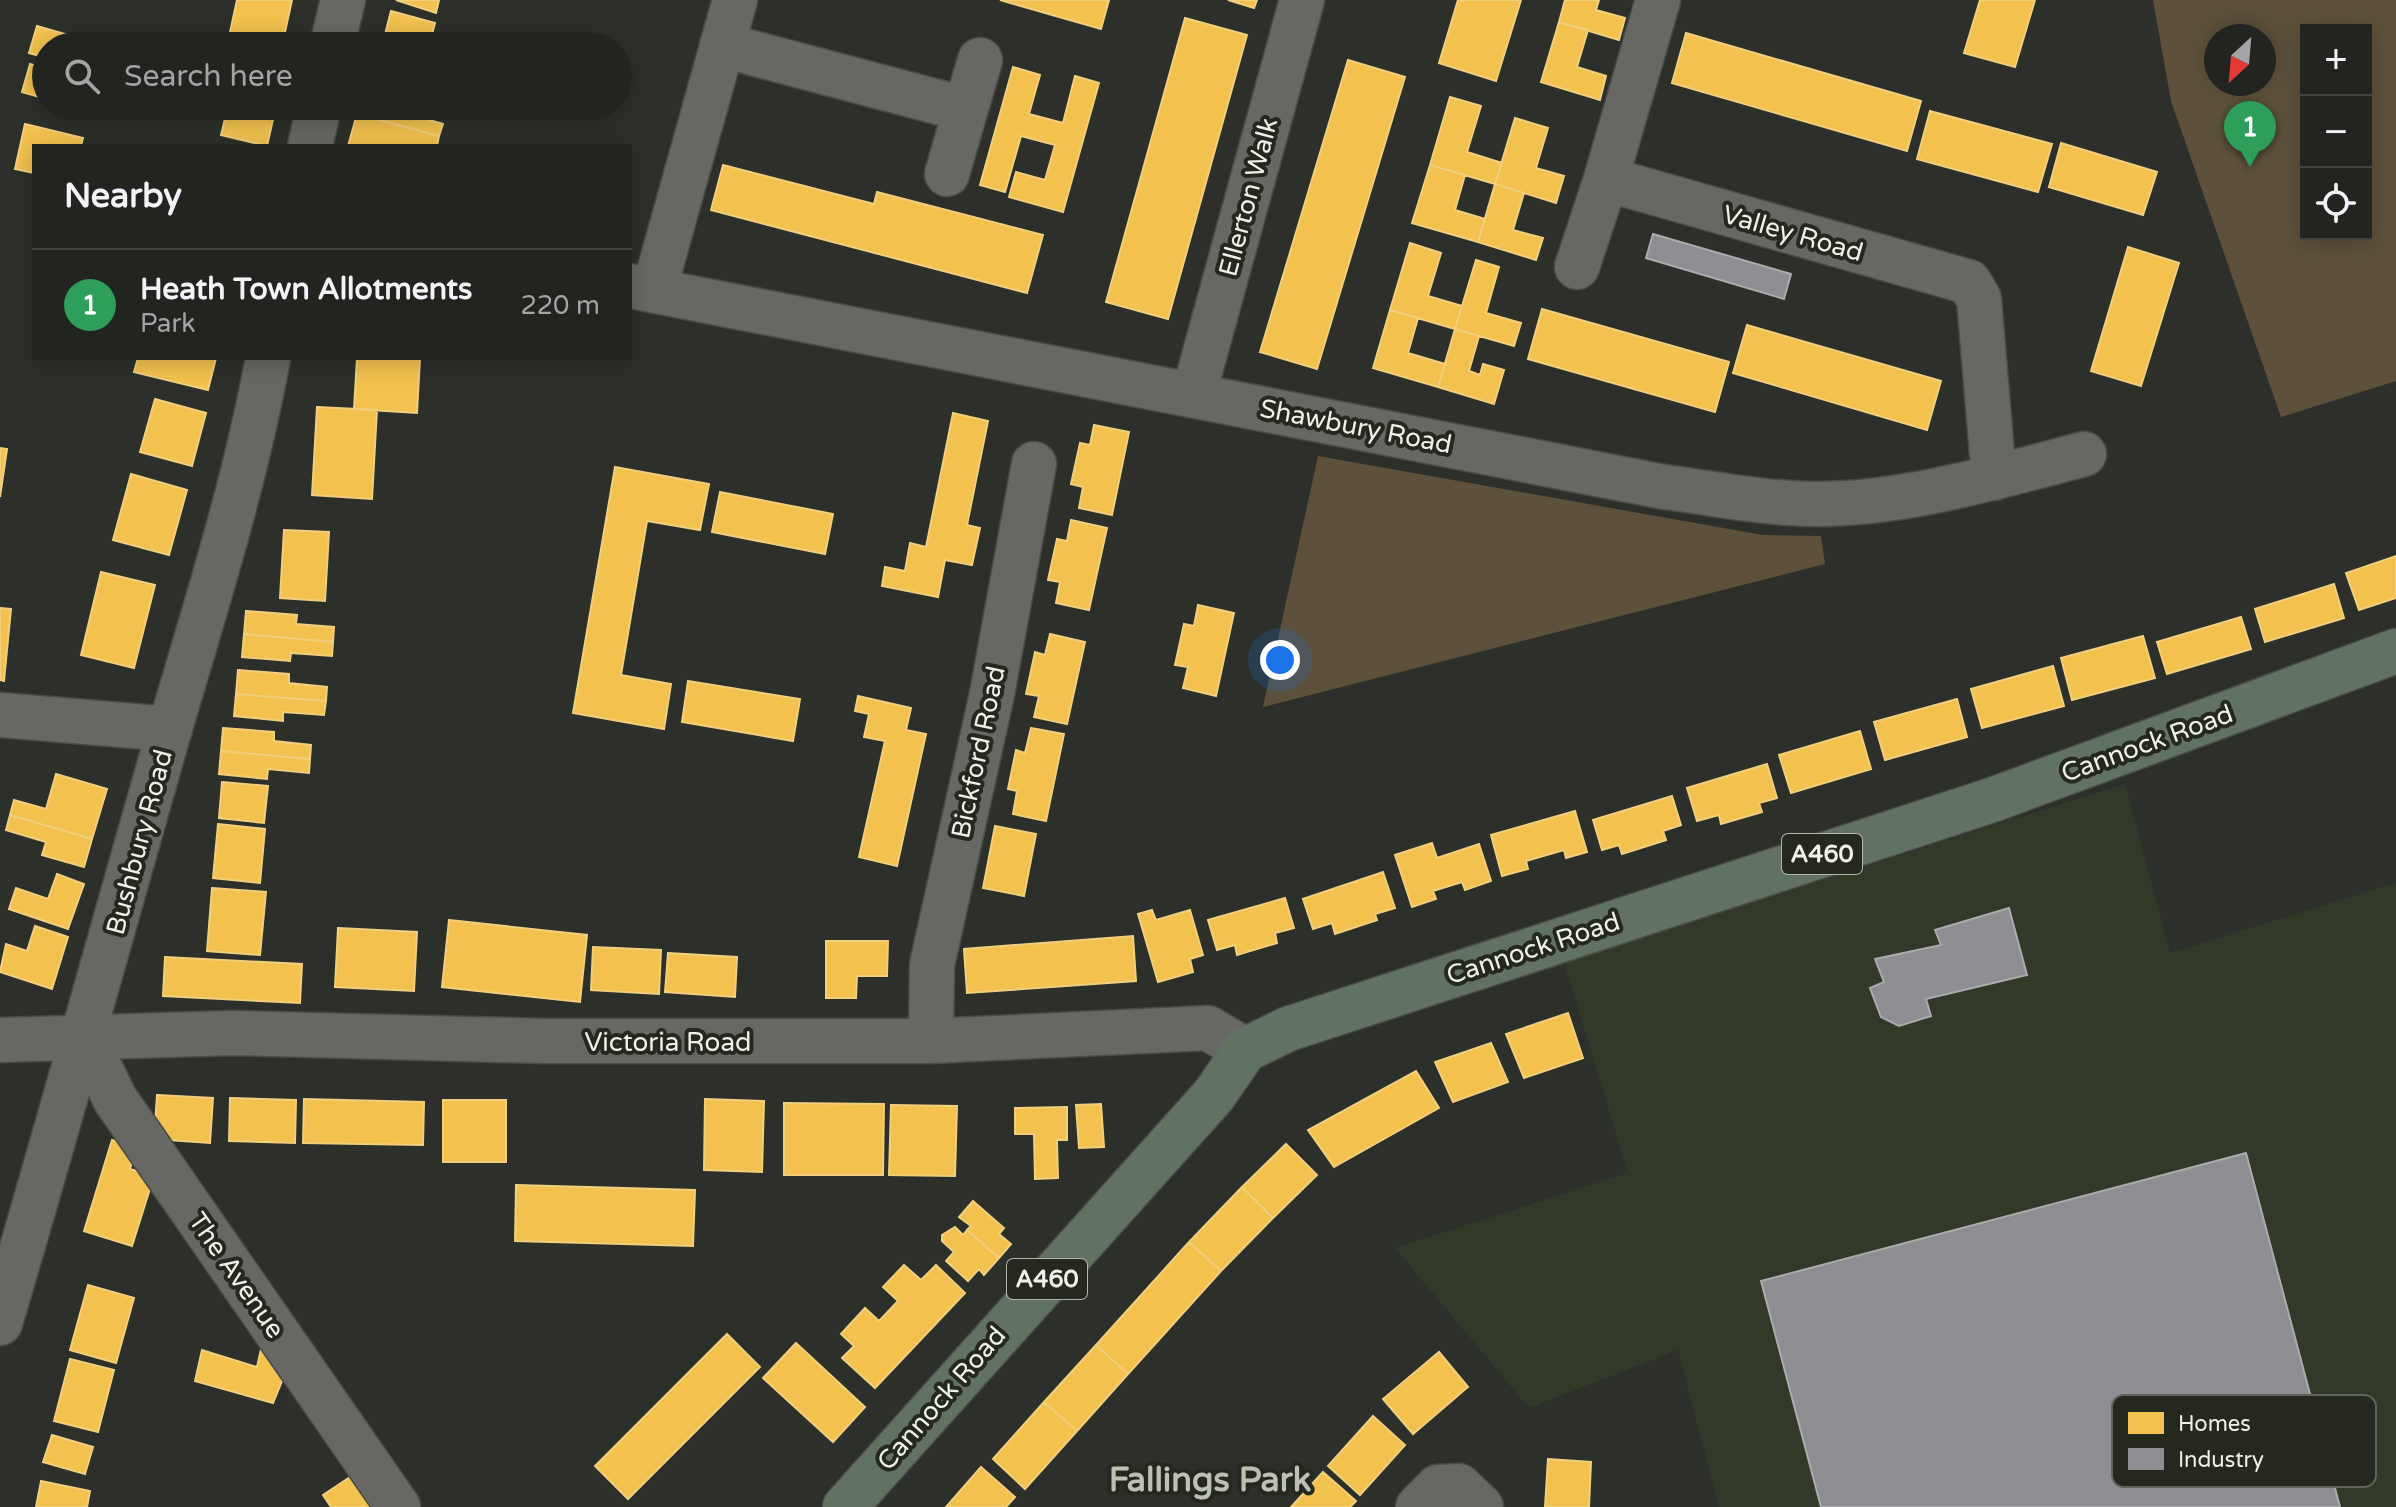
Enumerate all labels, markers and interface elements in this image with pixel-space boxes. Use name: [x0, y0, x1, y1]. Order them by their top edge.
north arrow: [2204, 24, 2276, 96]
map controls: [2300, 24, 2372, 240]
button: +: [2300, 24, 2372, 96]
search box: [32, 32, 632, 120]
icon: search: [60, 54, 104, 98]
text: Search here: [124, 58, 293, 95]
button: −: [2300, 96, 2372, 168]
pin: 1: [2224, 101, 2276, 167]
street label: Ellerton Walk: [1212, 114, 1285, 280]
button: locate: [2300, 168, 2372, 240]
text: Nearby: [64, 176, 182, 217]
street label: Valley Road: [1719, 199, 1867, 268]
text: Heath Town Allotments: [140, 271, 472, 308]
text: 1: [82, 290, 98, 321]
text: 220 m: [520, 290, 600, 321]
text: Park: [140, 308, 196, 339]
street label: Shawbury Road: [1257, 393, 1455, 460]
your location: [1260, 640, 1300, 680]
street label: Bickford Road: [945, 663, 1012, 841]
street label: Cannock Road: [2057, 698, 2237, 789]
street label: Bushbury Road: [100, 746, 179, 938]
road number: A460: [1782, 834, 1862, 874]
street label: Cannock Road: [1443, 906, 1624, 991]
street label: Victoria Road: [585, 1027, 751, 1058]
street label: The Avenue: [182, 1207, 291, 1344]
road number: A460: [1007, 1259, 1087, 1299]
street label: Cannock Road: [871, 1320, 1012, 1477]
legend: [2112, 1395, 2376, 1487]
text: Homes: [2178, 1411, 2251, 1437]
text: Industry: [2178, 1447, 2264, 1473]
district label: Fallings Park: [1109, 1460, 1311, 1501]

